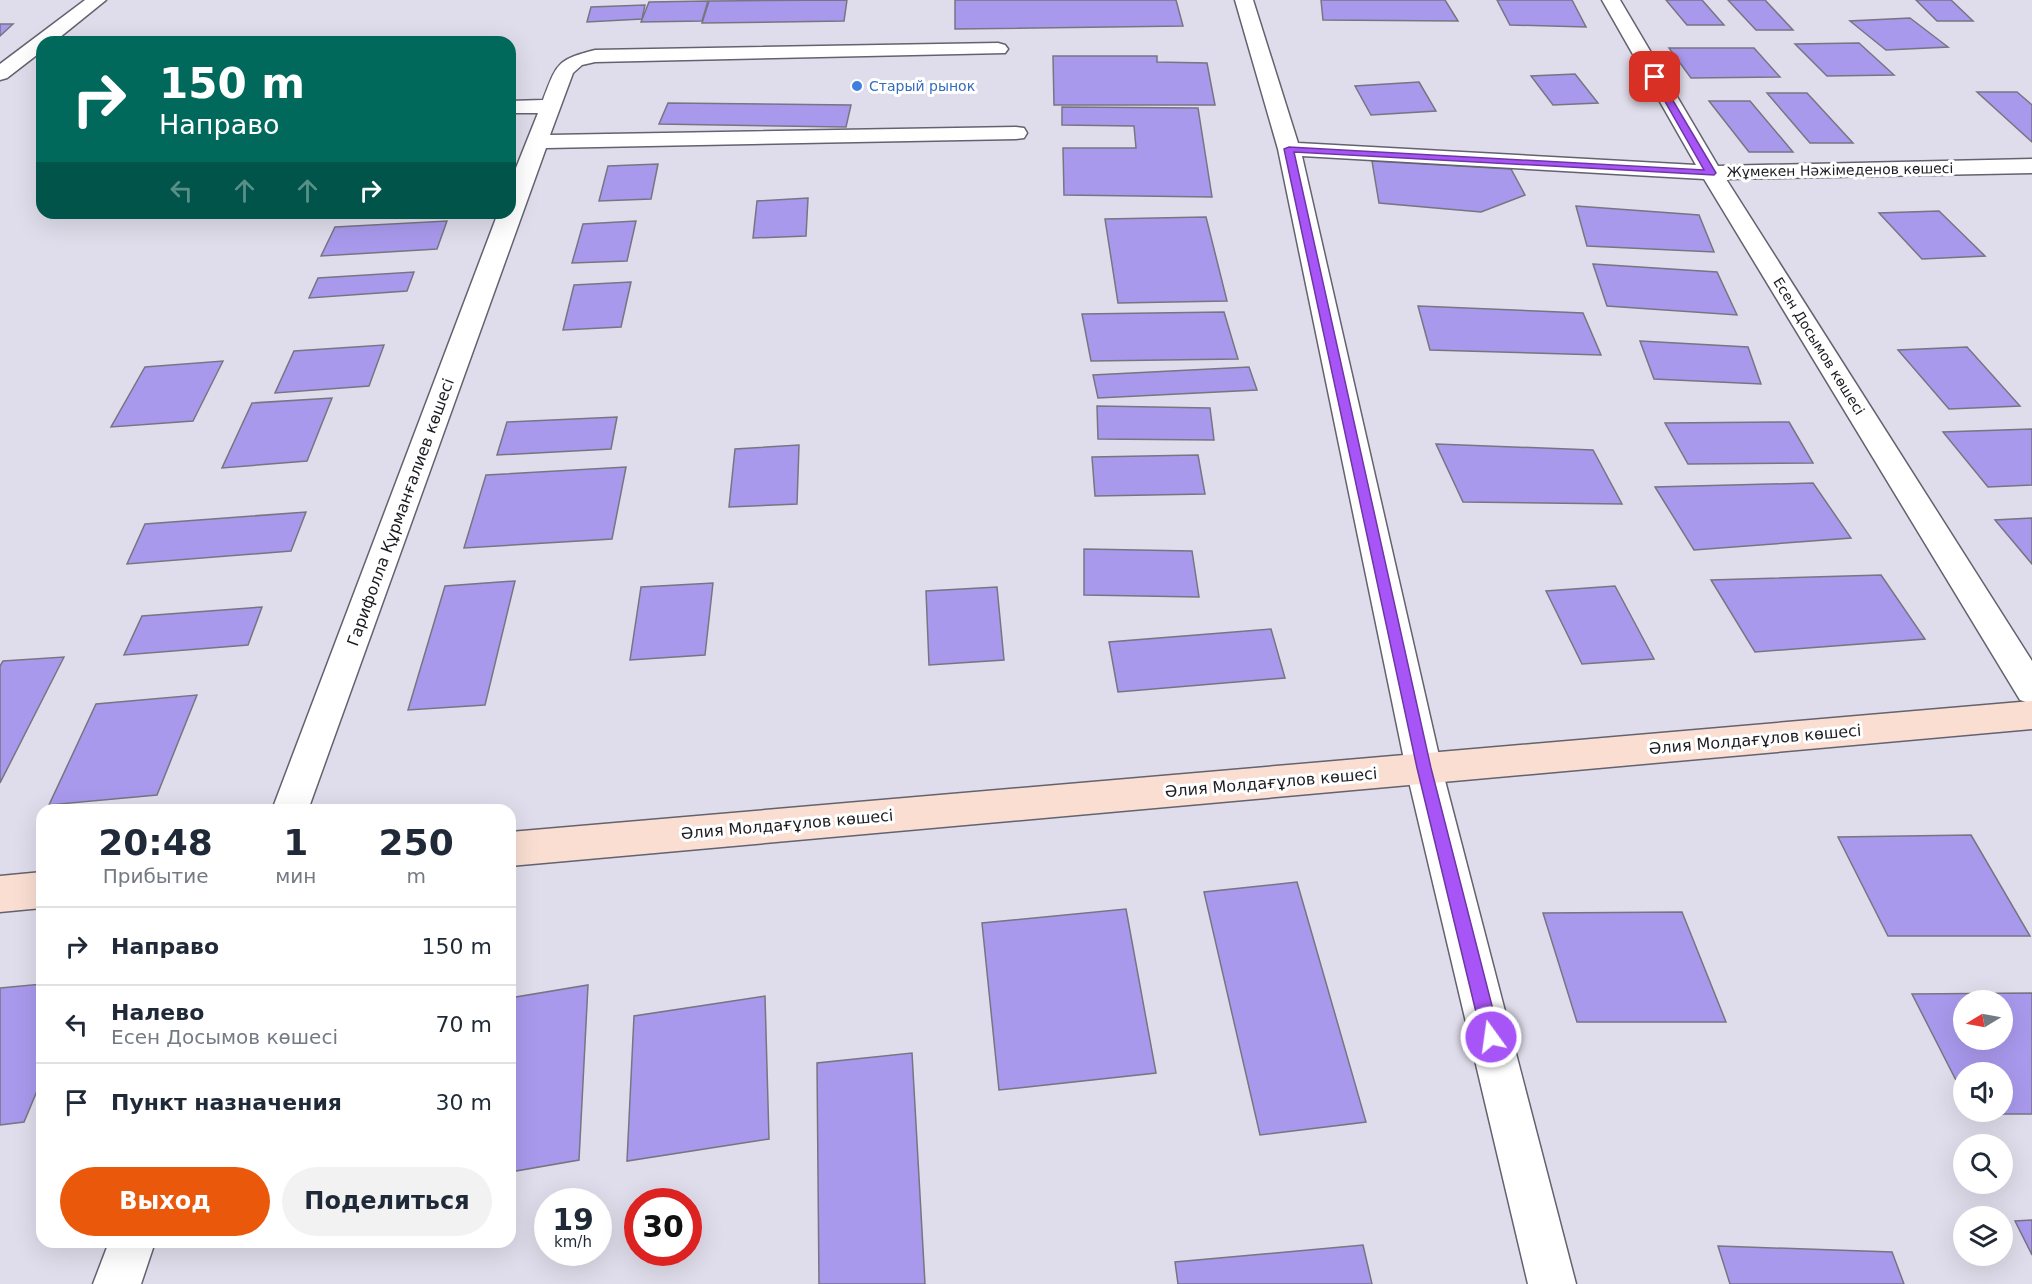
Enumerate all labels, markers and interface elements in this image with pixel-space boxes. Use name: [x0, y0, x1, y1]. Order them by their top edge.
pin: [1629, 51, 1680, 102]
text: 150 m: [159, 59, 305, 108]
icon: right: [60, 60, 138, 138]
icon: arrive: [1638, 60, 1671, 93]
place label: Старый рынок: [869, 78, 975, 94]
marker: Старый рынок: [850, 79, 864, 93]
text: Направо: [159, 109, 280, 140]
street label: Жұмекен Нәжімеденов көшесі: [1726, 160, 1954, 180]
icon: left: [165, 174, 198, 207]
icon: ahead: [228, 174, 261, 207]
icon: ahead: [291, 174, 324, 207]
icon: right: [354, 174, 387, 207]
street label: Есен Досымов көшесі: [1770, 274, 1868, 418]
street label: Гарифолла Құрманғалиев көшесі: [343, 376, 458, 649]
street label: Әлия Молдағұлов көшесі: [1648, 721, 1862, 758]
street label: Әлия Молдағұлов көшесі: [1164, 764, 1378, 801]
street label: Әлия Молдағұлов көшесі: [680, 806, 894, 843]
text: 20:48: [98, 822, 213, 863]
text: 1: [283, 822, 308, 863]
text: 250: [379, 822, 454, 863]
text: Прибытие: [103, 864, 208, 888]
text: мин: [275, 864, 316, 888]
text: m: [406, 864, 426, 888]
icon: right: [60, 930, 93, 963]
text: Направо: [111, 934, 219, 959]
text: 150 m: [422, 934, 492, 959]
north arrow: [1953, 990, 2013, 1050]
map controls: [1953, 990, 2013, 1266]
text: Налево: [111, 1000, 204, 1025]
position arrow: [1459, 1005, 1523, 1069]
icon: left: [60, 1008, 93, 1041]
text: 70 m: [436, 1012, 492, 1037]
text: Есен Досымов көшесі: [111, 1025, 338, 1049]
button: sound: [1953, 1062, 2013, 1122]
icon: arrive: [60, 1086, 93, 1119]
text: Пункт назначения: [111, 1090, 342, 1115]
text: 30 m: [436, 1090, 492, 1115]
button: search: [1953, 1134, 2013, 1194]
button: Выход: [60, 1167, 270, 1236]
button: Поделиться: [282, 1167, 492, 1236]
speed limit sign: 30: [624, 1188, 702, 1266]
text: 19: [552, 1202, 594, 1237]
button: layers: [1953, 1206, 2013, 1266]
text: km/h: [554, 1233, 592, 1251]

